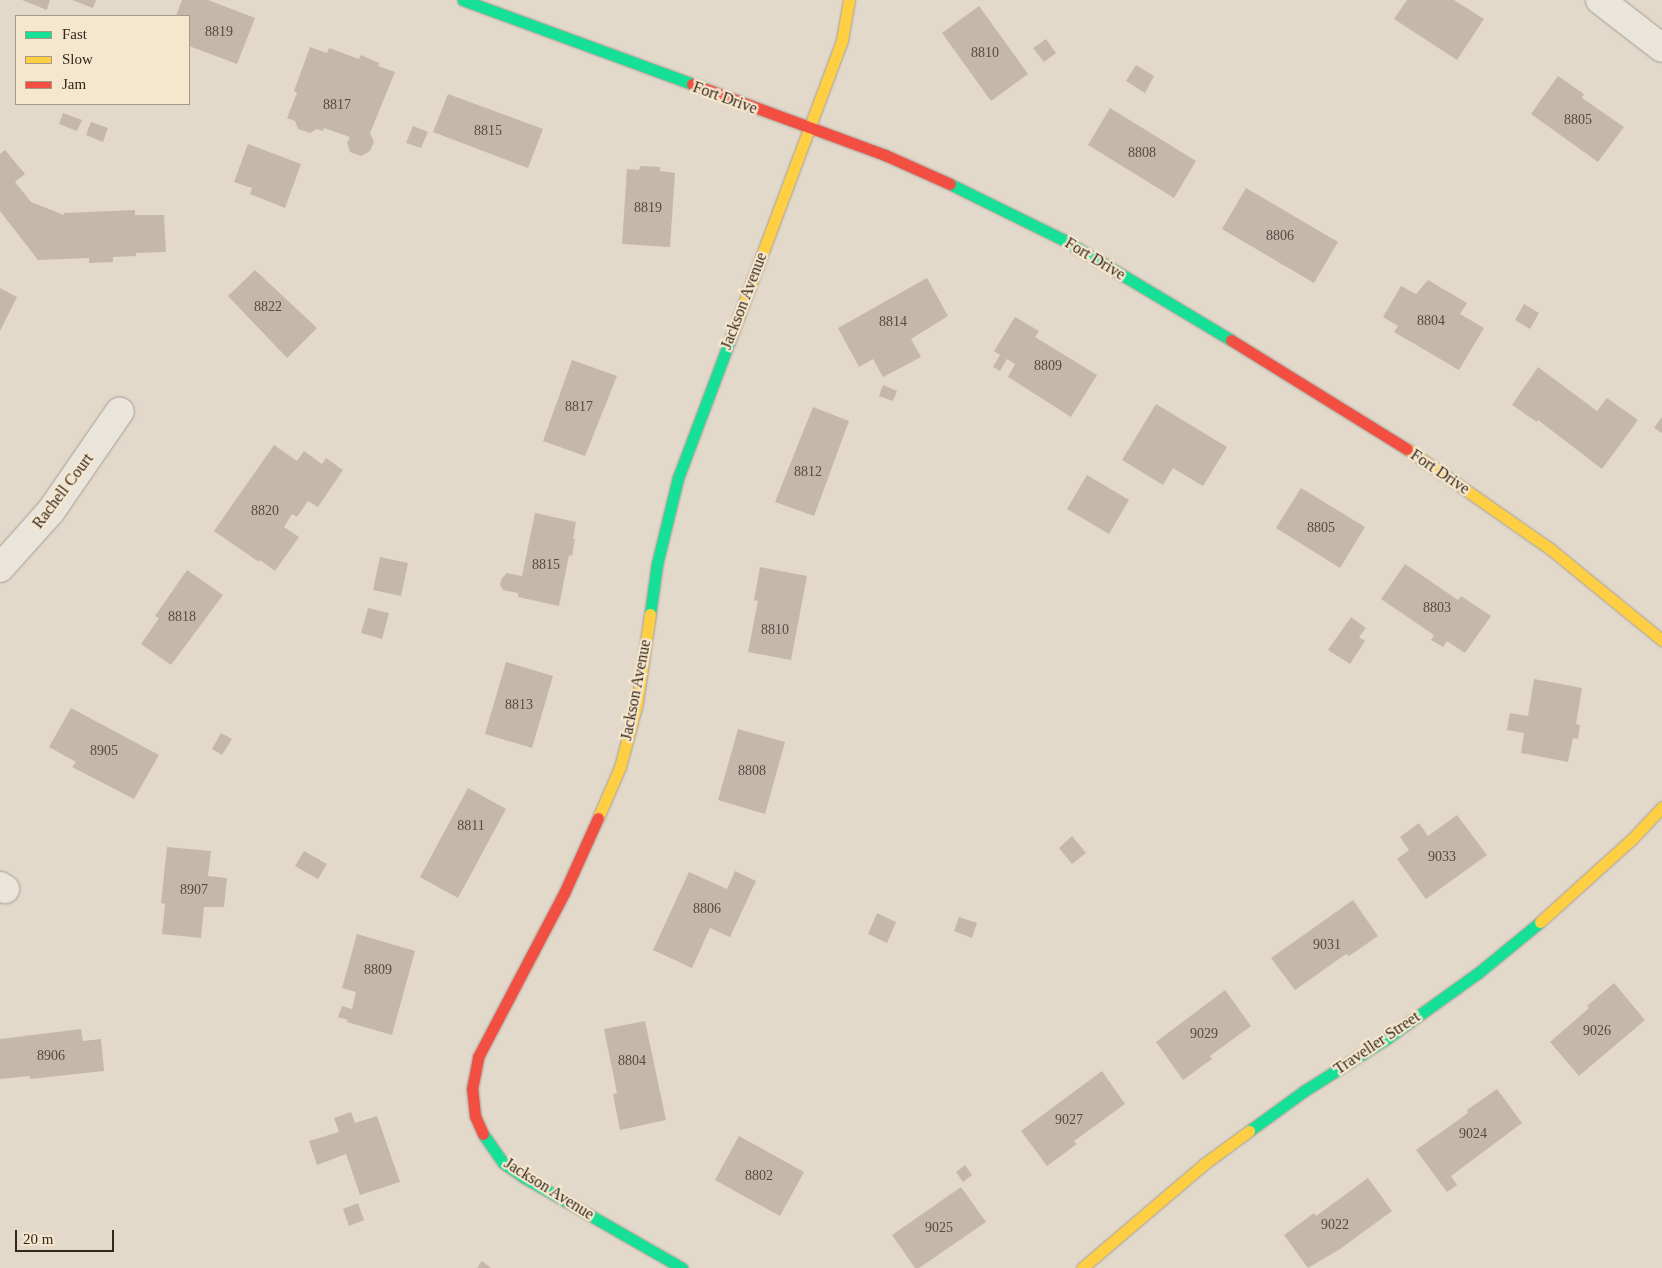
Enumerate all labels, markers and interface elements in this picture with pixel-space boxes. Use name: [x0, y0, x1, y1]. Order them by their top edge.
legend: [15, 15, 190, 105]
house number: 8819: [205, 24, 233, 40]
text: Fast: [62, 26, 87, 42]
house number: 8810: [971, 45, 999, 61]
text: Slow: [62, 51, 93, 67]
text: Jam: [62, 76, 86, 92]
street label: Fort Drive: [690, 78, 760, 118]
house number: 8817: [323, 97, 351, 113]
house number: 8805: [1564, 112, 1592, 128]
house number: 8815: [474, 123, 502, 139]
house number: 8808: [1128, 145, 1156, 161]
house number: 8819: [634, 200, 662, 216]
house number: 8806: [1266, 228, 1294, 244]
street label: Fort Drive: [1061, 233, 1129, 285]
street label: Jackson Avenue: [717, 249, 771, 353]
house number: 8822: [254, 299, 282, 315]
house number: 8804: [1417, 313, 1445, 329]
house number: 8814: [879, 314, 907, 330]
house number: 8809: [1034, 358, 1062, 374]
house number: 8817: [565, 399, 593, 415]
street label: Fort Drive: [1407, 445, 1473, 499]
street label: Rachell Court: [28, 450, 98, 532]
house number: 8812: [794, 464, 822, 480]
house number: 8820: [251, 503, 279, 519]
house number: 8805: [1307, 520, 1335, 536]
house number: 8815: [532, 557, 560, 573]
house number: 8803: [1423, 600, 1451, 616]
house number: 8818: [168, 609, 196, 625]
house number: 8810: [761, 622, 789, 638]
street label: Jackson Avenue: [617, 638, 655, 742]
house number: 8813: [505, 697, 533, 713]
house number: 8905: [90, 743, 118, 759]
house number: 8808: [738, 763, 766, 779]
house number: 8811: [457, 818, 485, 834]
house number: 9033: [1428, 849, 1456, 865]
house number: 8907: [180, 882, 208, 898]
house number: 8806: [693, 901, 721, 917]
house number: 9031: [1313, 937, 1341, 953]
house number: 8809: [364, 962, 392, 978]
street label: Traveller Street: [1330, 1007, 1424, 1079]
house number: 9026: [1583, 1023, 1611, 1039]
house number: 9029: [1190, 1026, 1218, 1042]
house number: 8906: [37, 1048, 65, 1064]
house number: 8804: [618, 1053, 646, 1069]
house number: 9027: [1055, 1112, 1083, 1128]
house number: 9024: [1459, 1126, 1487, 1142]
street label: Jackson Avenue: [500, 1154, 598, 1224]
house number: 8802: [745, 1168, 773, 1184]
house number: 9022: [1321, 1217, 1349, 1233]
scale bar: [18, 1220, 116, 1252]
house number: 9025: [925, 1220, 953, 1236]
text: 20 m: [23, 1231, 53, 1247]

